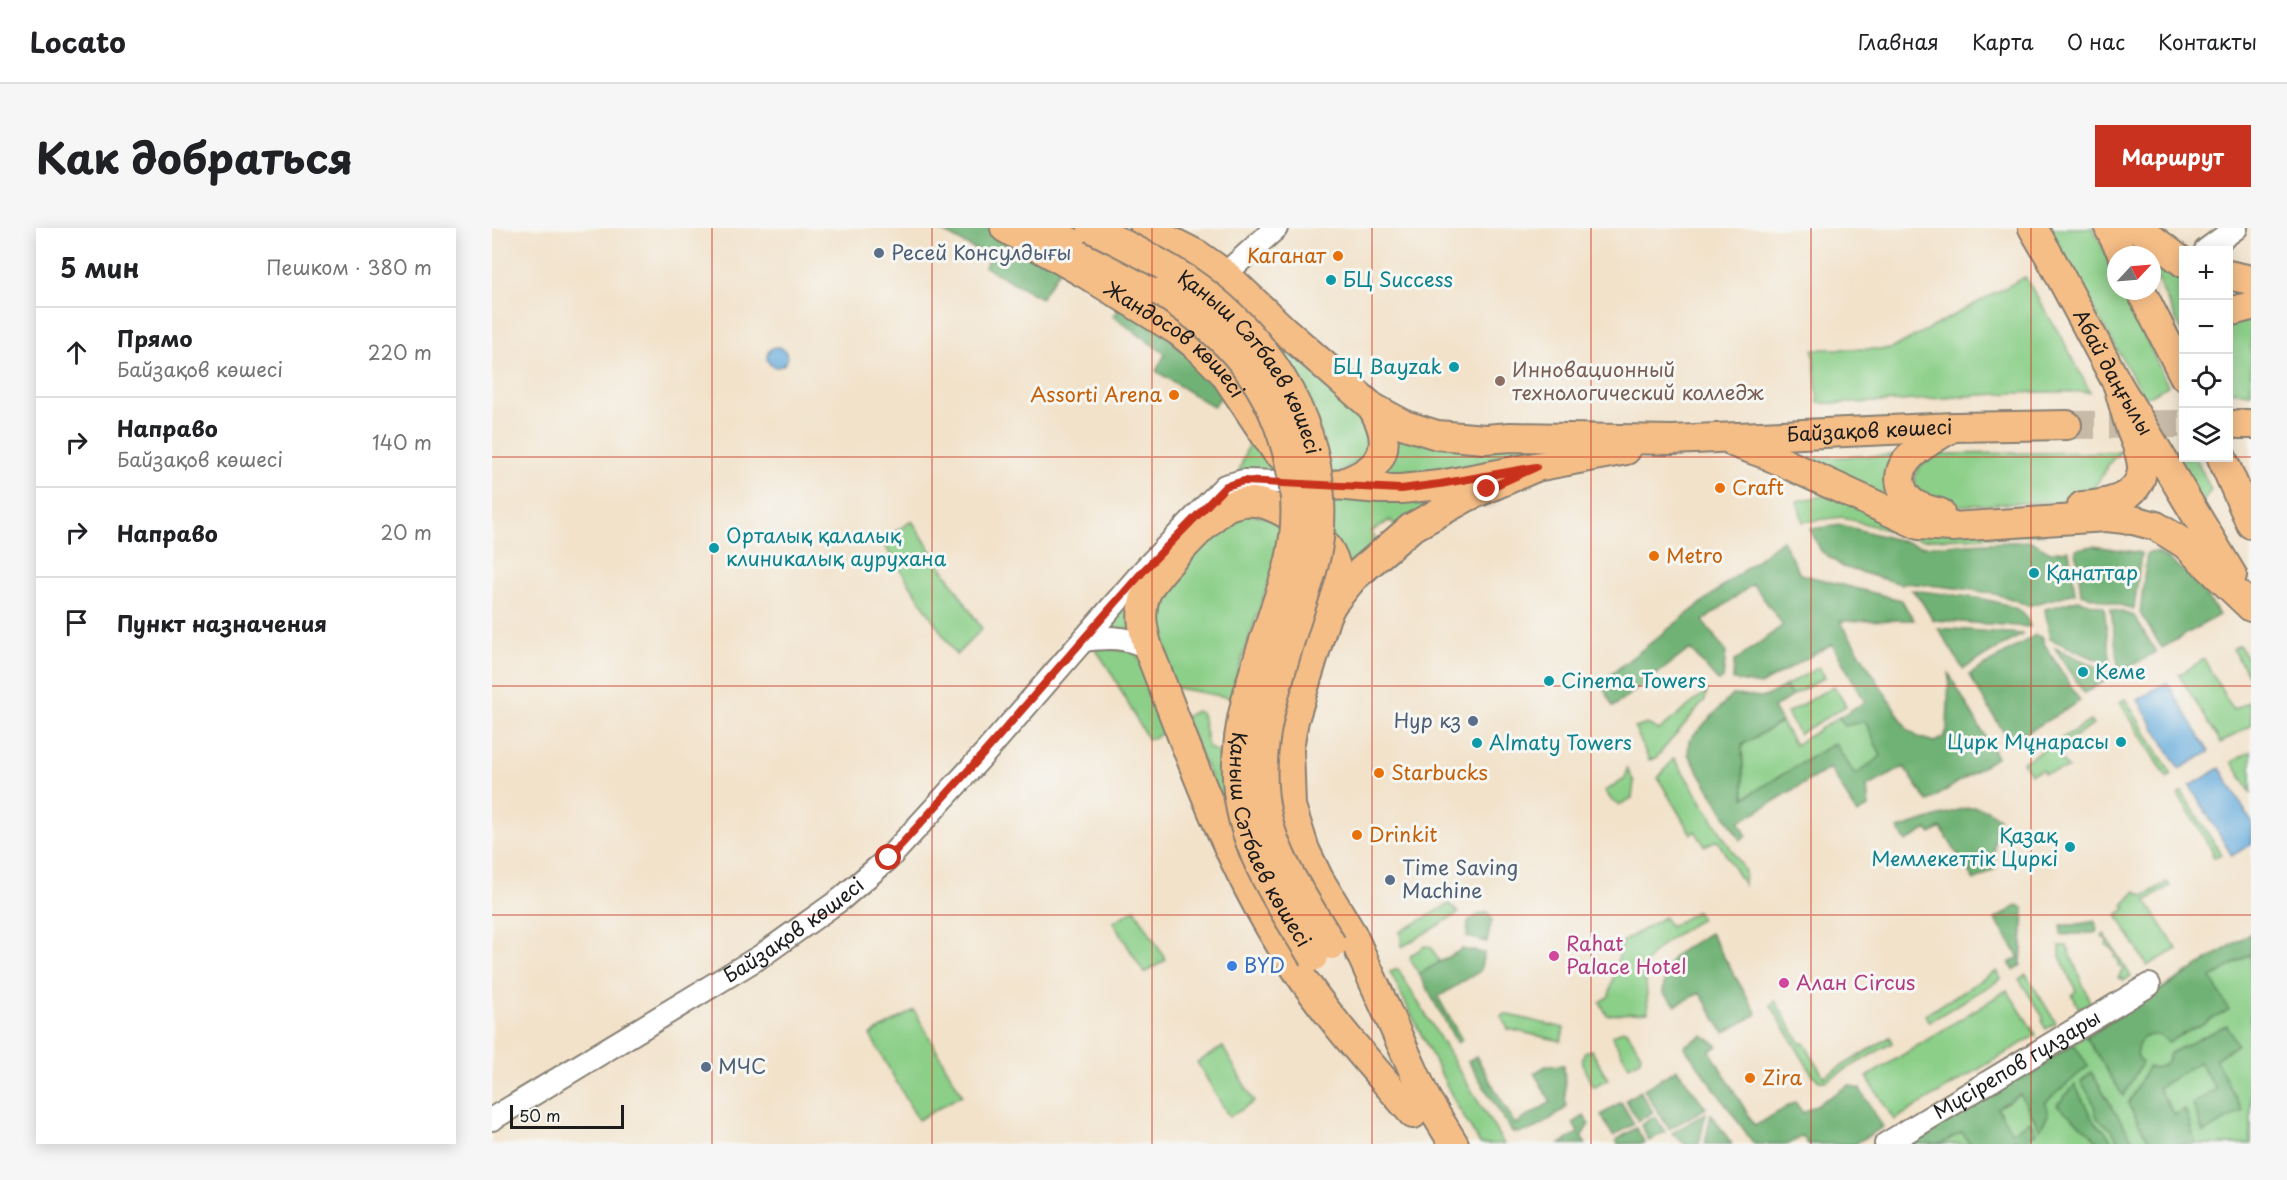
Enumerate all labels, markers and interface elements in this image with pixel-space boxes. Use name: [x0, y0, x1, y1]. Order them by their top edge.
text: Locato: [30, 20, 126, 63]
text: Главная: [1858, 25, 1939, 57]
text: Карта: [1972, 25, 2034, 57]
text: О нас: [2067, 25, 2125, 57]
text: Контакты: [2158, 25, 2257, 57]
text: Как добраться: [36, 125, 353, 188]
button: Маршрут: [2095, 125, 2251, 187]
place label: Ресей Консулдығы: [891, 237, 1072, 267]
place label: Каганат: [1247, 240, 1327, 270]
marker: Ресей Консулдығы: [872, 246, 886, 260]
north arrow: [2107, 246, 2161, 300]
map controls: [2179, 246, 2233, 462]
button: +: [2179, 246, 2233, 300]
text: 5 мин: [60, 248, 139, 287]
marker: Каганат: [1331, 249, 1345, 263]
text: Пешком · 380 m: [266, 252, 432, 282]
street label: Қаныш Сәтбаев көшесі: [1172, 262, 1329, 457]
place label: БЦ Success: [1343, 264, 1453, 294]
street label: Жандосов көшесі: [1099, 273, 1252, 404]
marker: БЦ Success: [1324, 273, 1338, 287]
button: −: [2179, 300, 2233, 354]
street label: Абай даңғылы: [2066, 303, 2161, 441]
text: Прямо: [117, 321, 192, 354]
icon: ahead: [60, 336, 93, 369]
text: 220 m: [368, 337, 432, 367]
place label: БЦ Bayzak: [1333, 351, 1442, 381]
text: Байзақов көшесі: [117, 354, 283, 384]
place label: Инновационный технологический колледж: [1512, 354, 1764, 407]
button: locate: [2179, 354, 2233, 408]
marker: БЦ Bayzak: [1447, 360, 1461, 374]
marker: Инновационный технологический колледж: [1493, 374, 1507, 388]
place label: Assorti Arena: [1030, 379, 1163, 409]
marker: Assorti Arena: [1167, 388, 1181, 402]
button: layers: [2179, 408, 2233, 462]
text: Направо: [117, 411, 218, 444]
street label: Байзақов көшесі: [1786, 411, 1953, 449]
icon: right: [60, 426, 93, 459]
text: 140 m: [372, 427, 432, 457]
text: Байзақов көшесі: [117, 444, 283, 474]
place label: Craft: [1732, 472, 1784, 502]
route end: [1473, 475, 1499, 501]
marker: Craft: [1713, 481, 1727, 495]
icon: right: [60, 516, 93, 549]
text: Направо: [117, 516, 218, 549]
text: 20 m: [380, 517, 432, 547]
place label: Орталық қалалық клиникалық аурухана: [726, 520, 947, 573]
place label: Metro: [1666, 540, 1723, 570]
marker: Орталық қалалық клиникалық аурухана: [707, 541, 721, 555]
marker: Metro: [1647, 549, 1661, 563]
place label: Қанаттар: [2046, 557, 2138, 587]
marker: Қанаттар: [2027, 566, 2041, 580]
icon: arrive: [60, 606, 93, 639]
text: Пункт назначения: [117, 606, 327, 639]
place label: Кеме: [2095, 656, 2146, 686]
place label: Cinema Towers: [1561, 665, 1706, 695]
marker: Кеме: [2076, 665, 2090, 679]
marker: Cinema Towers: [1542, 674, 1556, 688]
place label: Нур кз: [1394, 705, 1461, 735]
marker: Нур кз: [1466, 714, 1480, 728]
place label: Цирк Мұнарасы: [1947, 726, 2109, 756]
place label: Almaty Towers: [1489, 727, 1632, 757]
street label: Қаныш Сәтбаев көшесі: [1223, 730, 1319, 953]
marker: Цирк Мұнарасы: [2114, 735, 2128, 749]
marker: Almaty Towers: [1470, 736, 1484, 750]
place label: Starbucks: [1391, 757, 1488, 787]
marker: Starbucks: [1372, 766, 1386, 780]
place label: Drinkit: [1369, 819, 1437, 849]
place label: Қазақ Мемлекеттік Циркі: [1871, 820, 2058, 873]
marker: Drinkit: [1350, 828, 1364, 842]
marker: Қазақ Мемлекеттік Циркі: [2063, 840, 2077, 854]
route start: [875, 844, 901, 870]
place label: Time Saving Machine: [1402, 852, 1518, 905]
street label: Байзақов көшесі: [717, 870, 870, 990]
marker: Time Saving Machine: [1383, 873, 1397, 887]
place label: Rahat Palace Hotel: [1566, 928, 1686, 981]
marker: Rahat Palace Hotel: [1547, 949, 1561, 963]
place label: BYD: [1244, 950, 1285, 980]
marker: BYD: [1225, 959, 1239, 973]
place label: Алан Circus: [1796, 967, 1915, 997]
marker: Алан Circus: [1777, 976, 1791, 990]
street label: Мүсірепов гүлзары: [1927, 1002, 2106, 1126]
place label: МЧС: [718, 1051, 766, 1081]
marker: МЧС: [699, 1060, 713, 1074]
place label: Zira: [1762, 1062, 1802, 1092]
marker: Zira: [1743, 1071, 1757, 1085]
scale bar: [510, 1102, 624, 1130]
text: 50 m: [519, 1103, 560, 1127]

